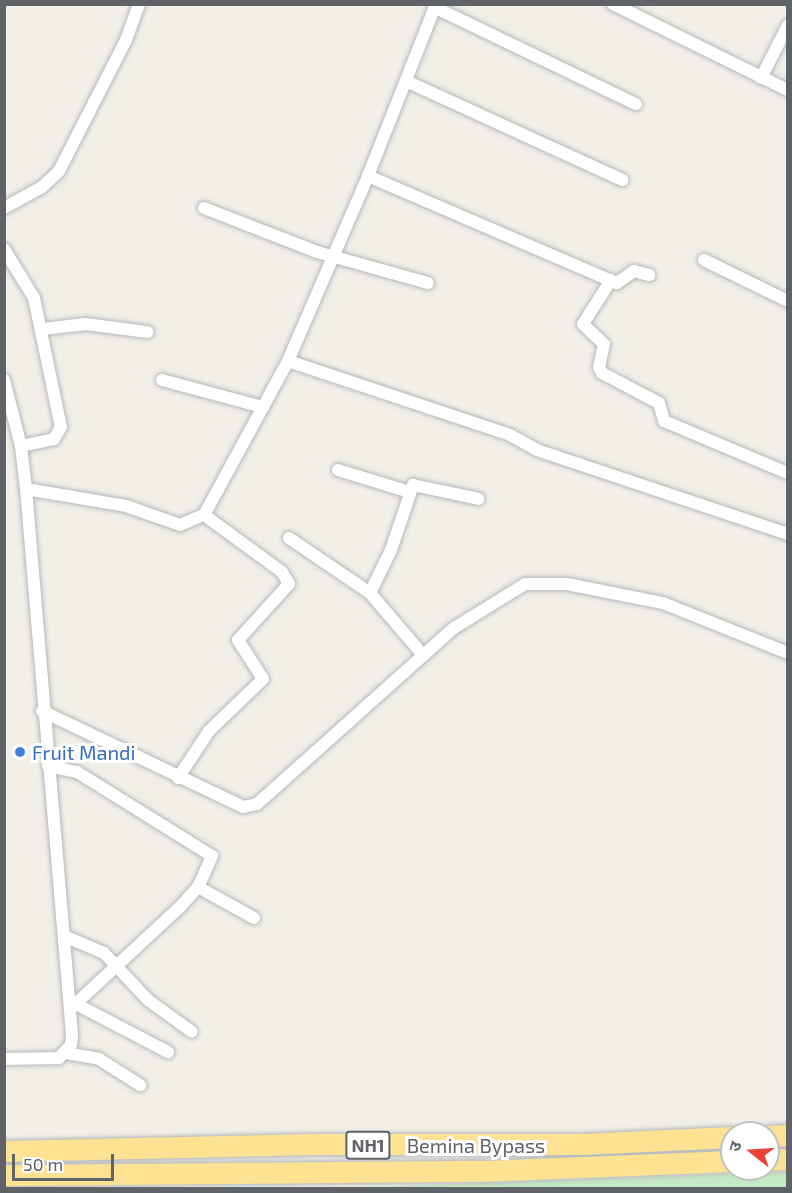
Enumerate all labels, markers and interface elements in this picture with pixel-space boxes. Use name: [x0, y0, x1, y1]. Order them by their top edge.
place label: Fruit Mandi: [32, 740, 135, 764]
marker: Fruit Mandi: [13, 745, 27, 759]
north arrow: [720, 1121, 780, 1181]
road number: NH1: [344, 1130, 392, 1160]
street label: Bemina Bypass: [407, 1133, 545, 1157]
text: उ: [724, 1139, 745, 1153]
scale bar: [15, 1142, 117, 1180]
text: 50 m: [23, 1153, 63, 1175]

